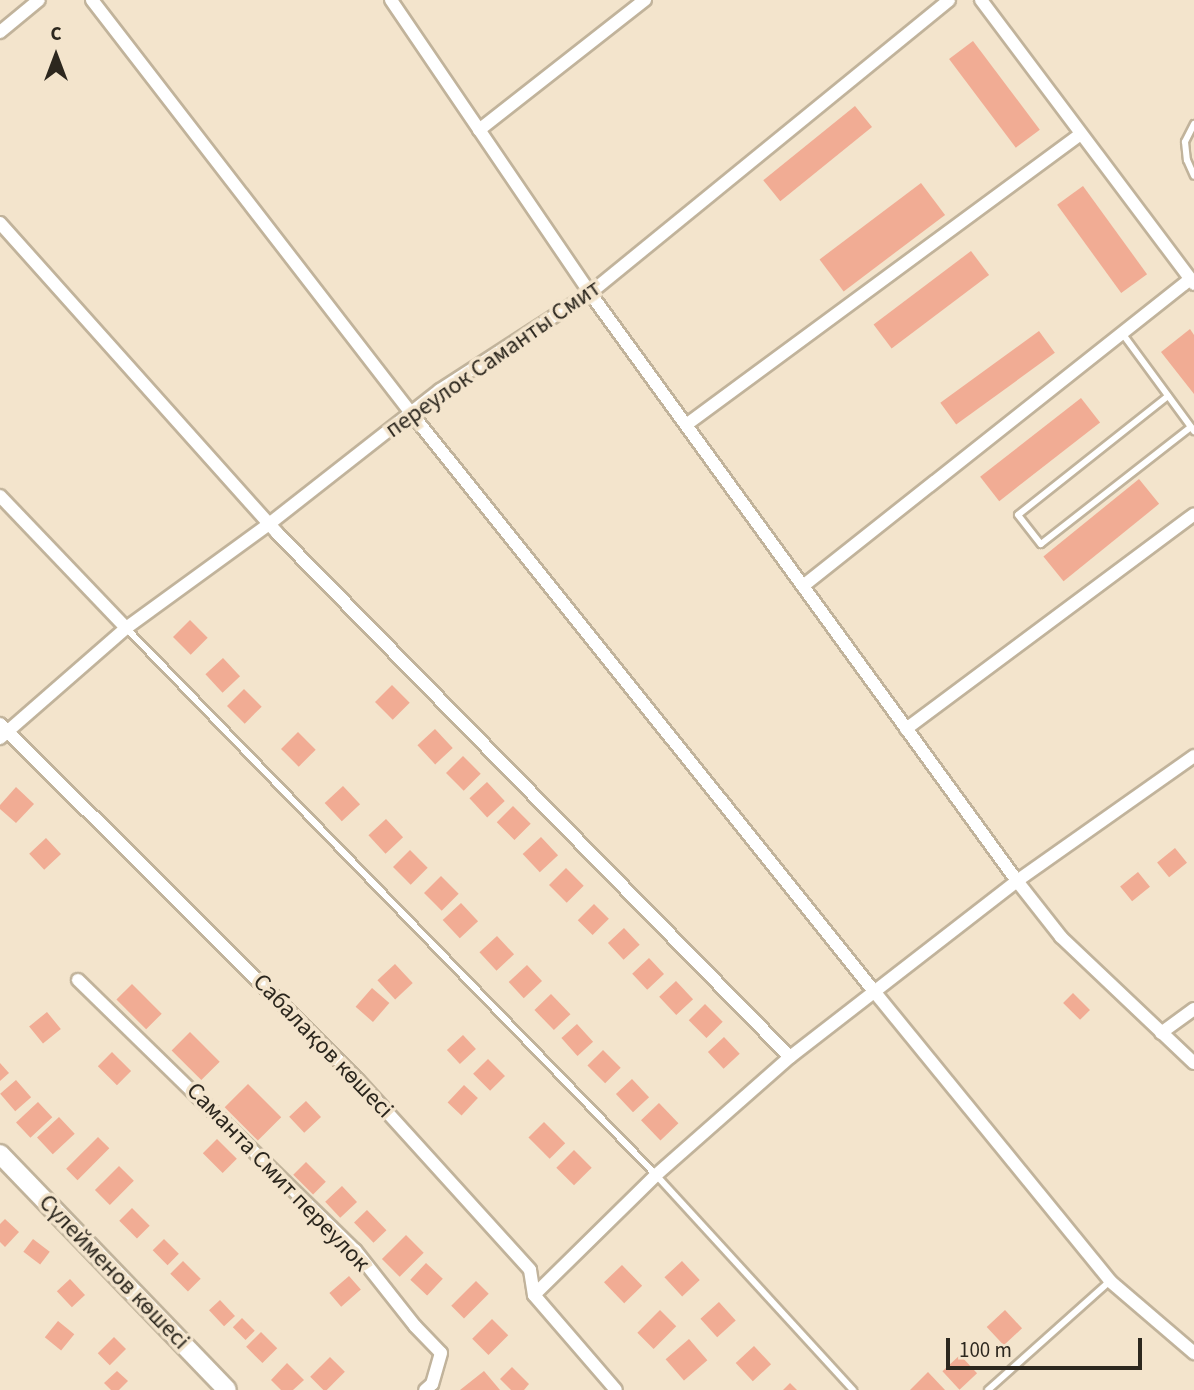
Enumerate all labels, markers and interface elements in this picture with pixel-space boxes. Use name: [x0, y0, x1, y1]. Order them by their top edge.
north arrow: [21, 21, 91, 91]
text: С: [50, 21, 62, 48]
street label: переулок Саманты Смит: [380, 274, 606, 444]
street label: Сабалақов көшесі: [247, 968, 399, 1124]
street label: Саманта Смит переулок: [180, 1077, 376, 1277]
street label: Сүлейменов көшесі: [33, 1189, 195, 1355]
scale bar: [949, 1324, 1145, 1368]
text: 100 m: [959, 1335, 1012, 1365]

